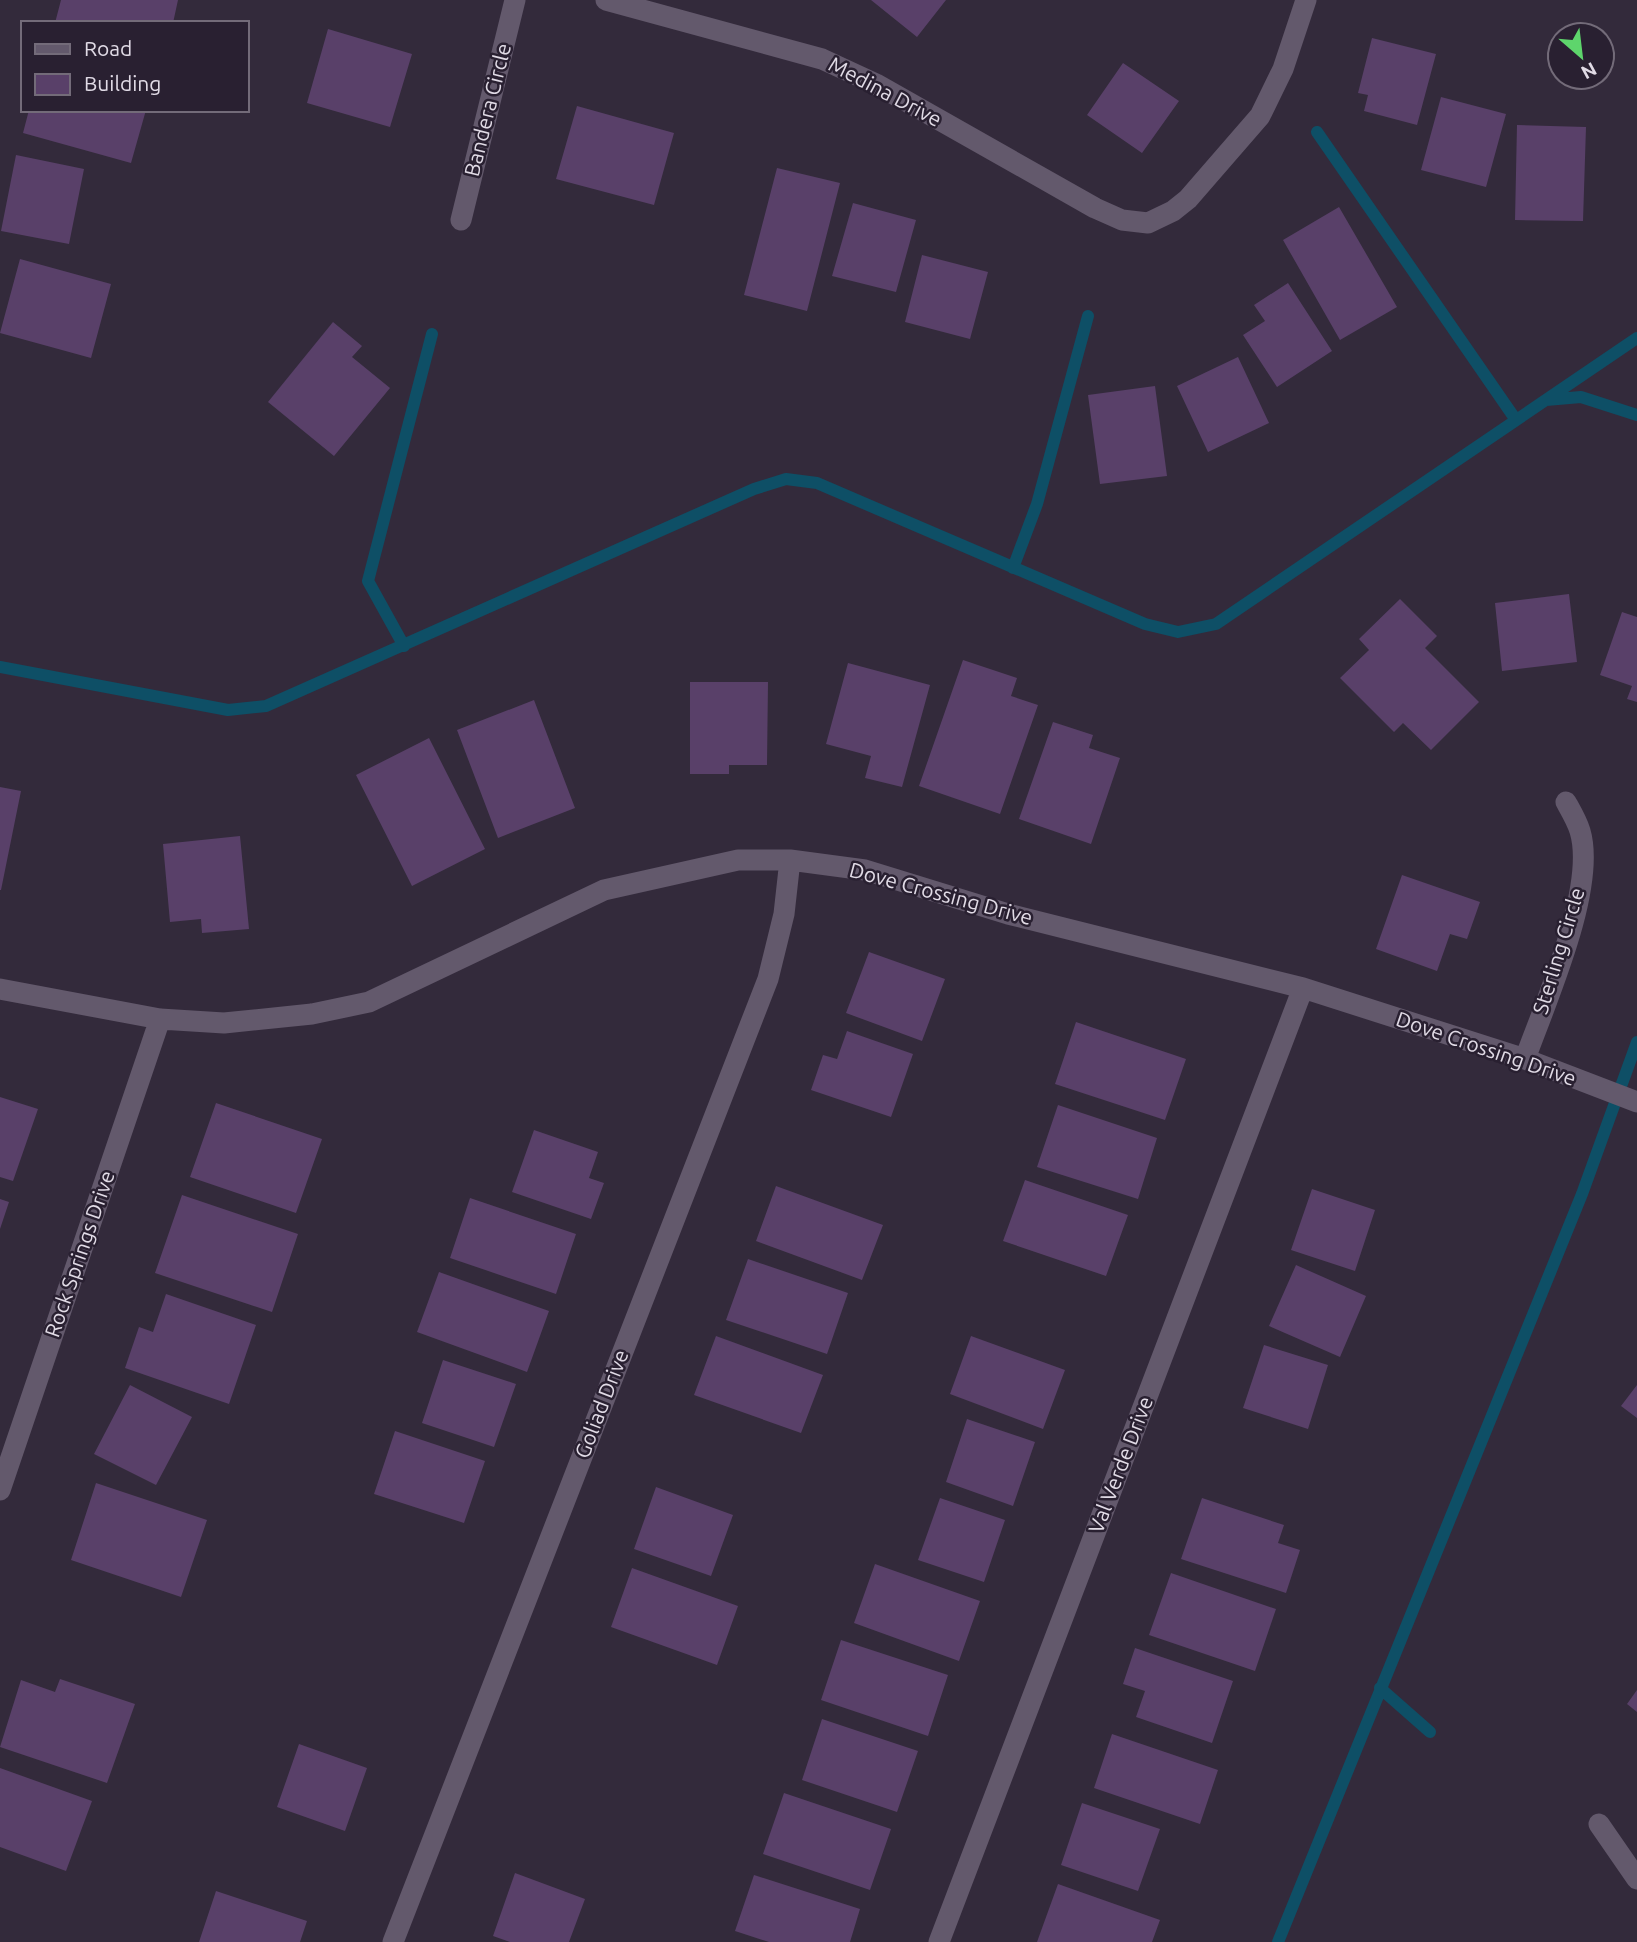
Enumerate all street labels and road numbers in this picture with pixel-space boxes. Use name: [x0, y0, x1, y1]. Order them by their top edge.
street label: Bandera Circle: [459, 41, 515, 179]
street label: Medina Drive: [825, 51, 946, 131]
street label: Dove Crossing Drive: [847, 857, 1035, 929]
street label: Sterling Circle: [1527, 885, 1589, 1017]
street label: Dove Crossing Drive: [1393, 1006, 1579, 1090]
street label: Rock Springs Drive: [39, 1167, 119, 1340]
street label: Goliad Drive: [569, 1346, 633, 1461]
street label: Val Verde Drive: [1083, 1393, 1157, 1536]

